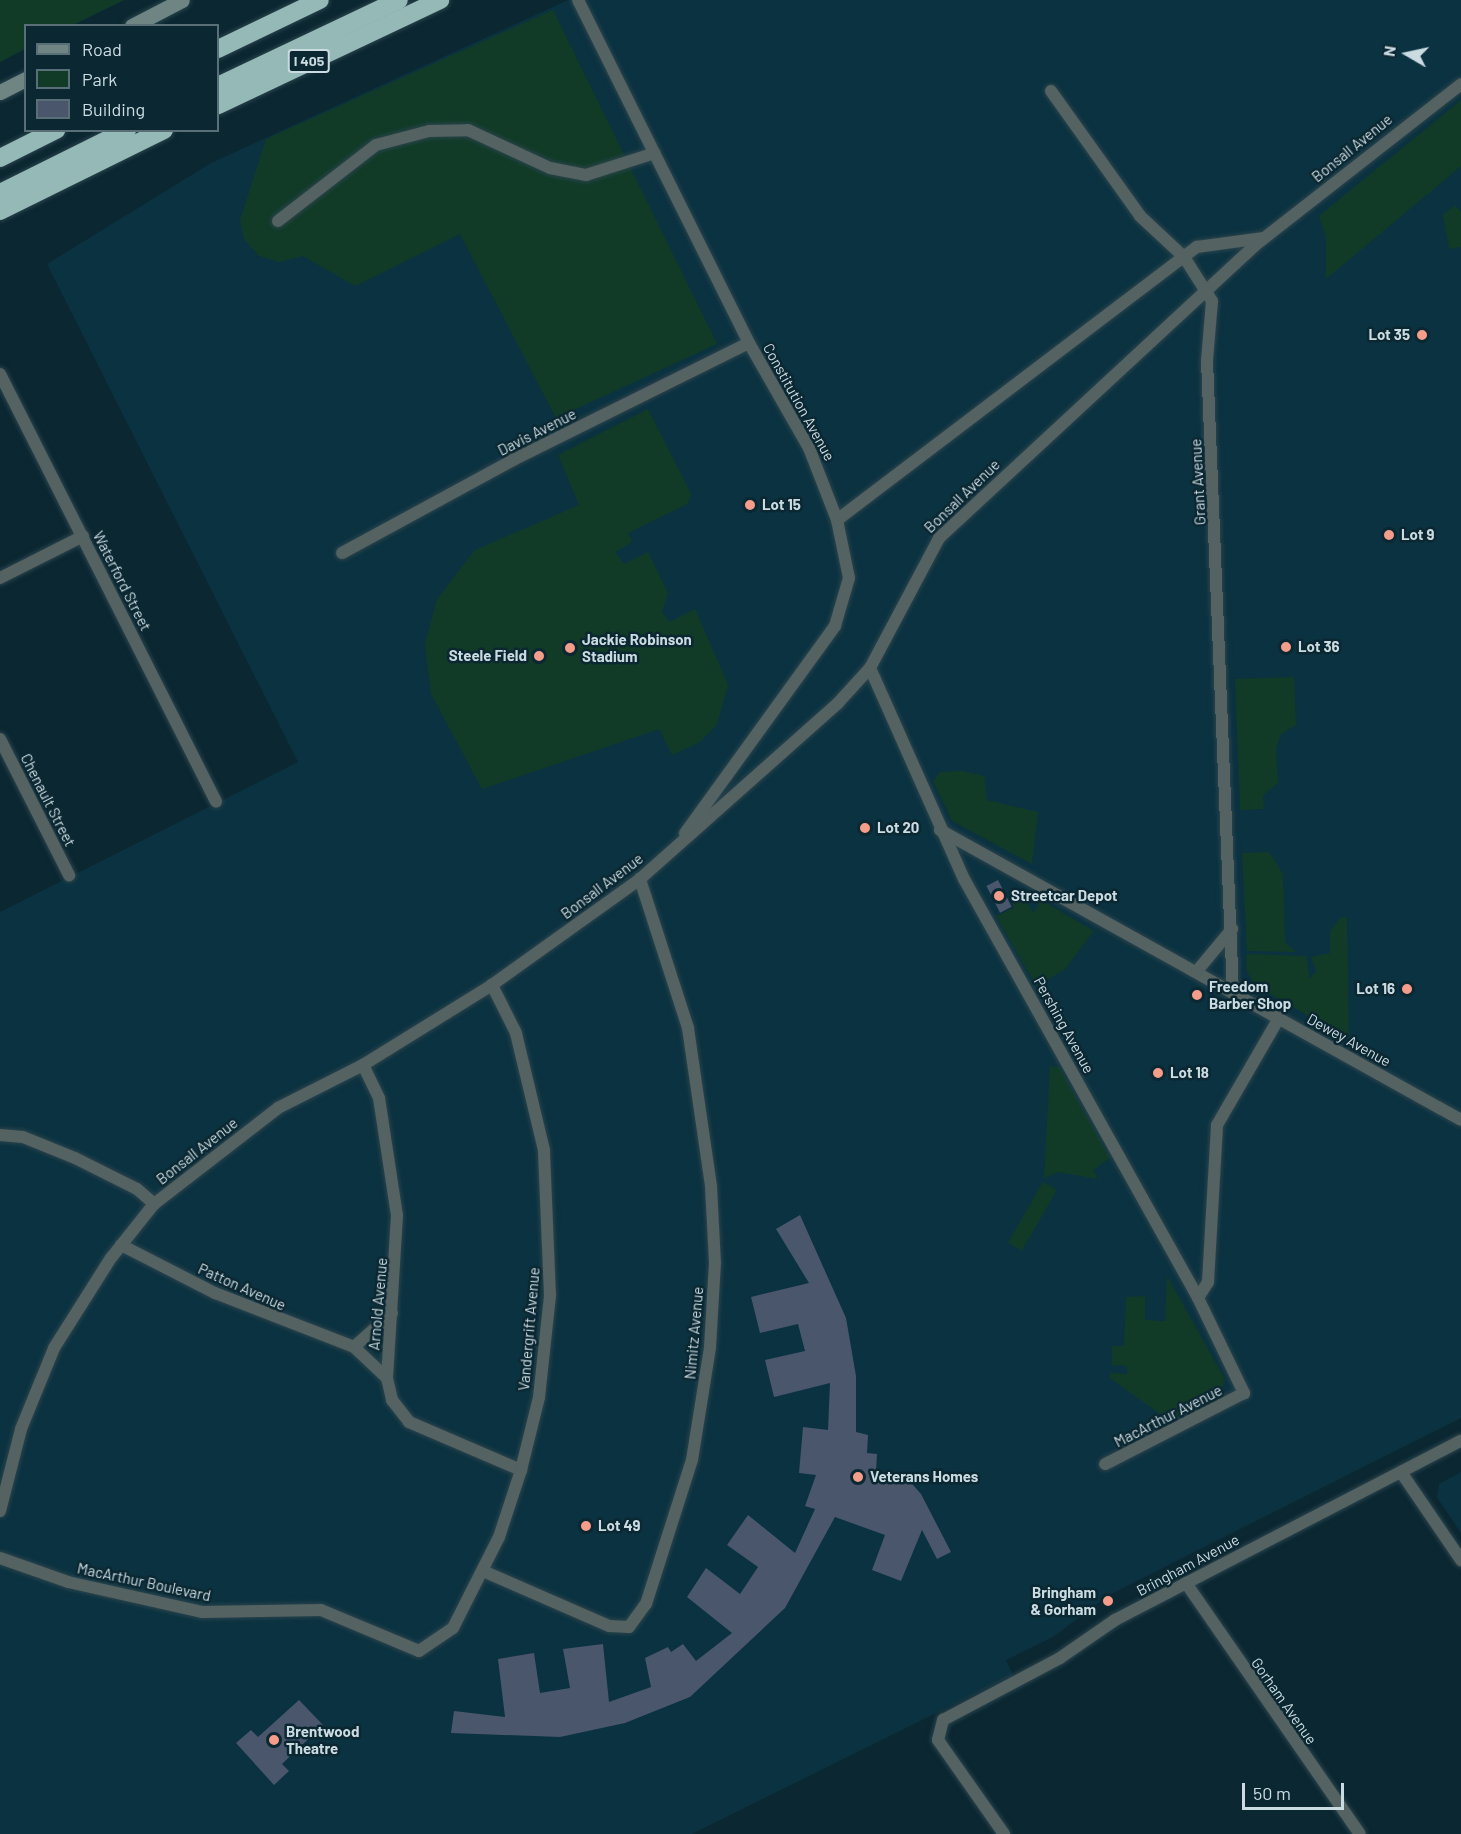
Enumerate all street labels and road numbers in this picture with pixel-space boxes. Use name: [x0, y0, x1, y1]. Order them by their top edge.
road number: I 405: [286, 50, 332, 72]
street label: Bonsall Avenue: [1308, 110, 1396, 186]
street label: Constitution Avenue: [759, 340, 839, 464]
street label: Davis Avenue: [495, 405, 579, 459]
street label: Grant Avenue: [1187, 438, 1209, 526]
street label: Bonsall Avenue: [920, 455, 1004, 537]
street label: Waterford Street: [89, 528, 155, 634]
street label: Chenault Street: [17, 751, 79, 849]
street label: Bonsall Avenue: [557, 849, 647, 923]
street label: Pershing Avenue: [1030, 973, 1098, 1077]
street label: Dewey Avenue: [1304, 1010, 1394, 1070]
street label: Bonsall Avenue: [153, 1114, 241, 1188]
street label: Arnold Avenue: [365, 1257, 391, 1351]
street label: Patton Avenue: [195, 1260, 289, 1314]
street label: Vandergrift Avenue: [515, 1266, 543, 1392]
street label: Nimitz Avenue: [681, 1286, 707, 1380]
street label: MacArthur Avenue: [1111, 1381, 1225, 1451]
street label: Bringham Avenue: [1134, 1530, 1242, 1600]
street label: MacArthur Boulevard: [76, 1559, 212, 1605]
street label: Gorham Avenue: [1247, 1654, 1321, 1748]

